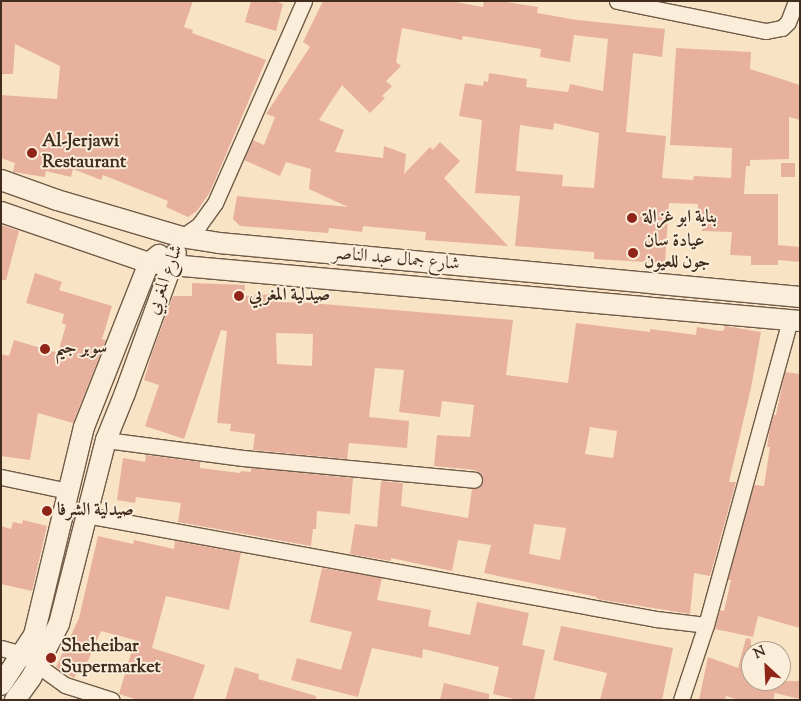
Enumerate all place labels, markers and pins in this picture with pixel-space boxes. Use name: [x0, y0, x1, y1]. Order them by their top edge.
place label: Al-Jerjawi Restaurant: [42, 132, 126, 174]
marker: Al-Jerjawi Restaurant: [26, 147, 38, 159]
place label: بناية ابو غزالة: [643, 207, 717, 229]
marker: بناية ابو غزالة: [625, 211, 639, 225]
place label: عيادة سان جون للعيون: [644, 232, 710, 274]
marker: عيادة سان جون للعيون: [626, 246, 640, 260]
place label: صيدلية المغربي: [249, 285, 330, 307]
marker: صيدلية المغربي: [233, 290, 245, 302]
place label: سوبر جيم: [55, 338, 107, 360]
marker: سوبر جيم: [39, 343, 51, 355]
place label: صيدلية الشرفا: [57, 500, 134, 522]
marker: صيدلية الشرفا: [41, 505, 53, 517]
place label: Sheheibar Supermarket: [61, 637, 161, 680]
marker: Sheheibar Supermarket: [45, 652, 57, 664]

